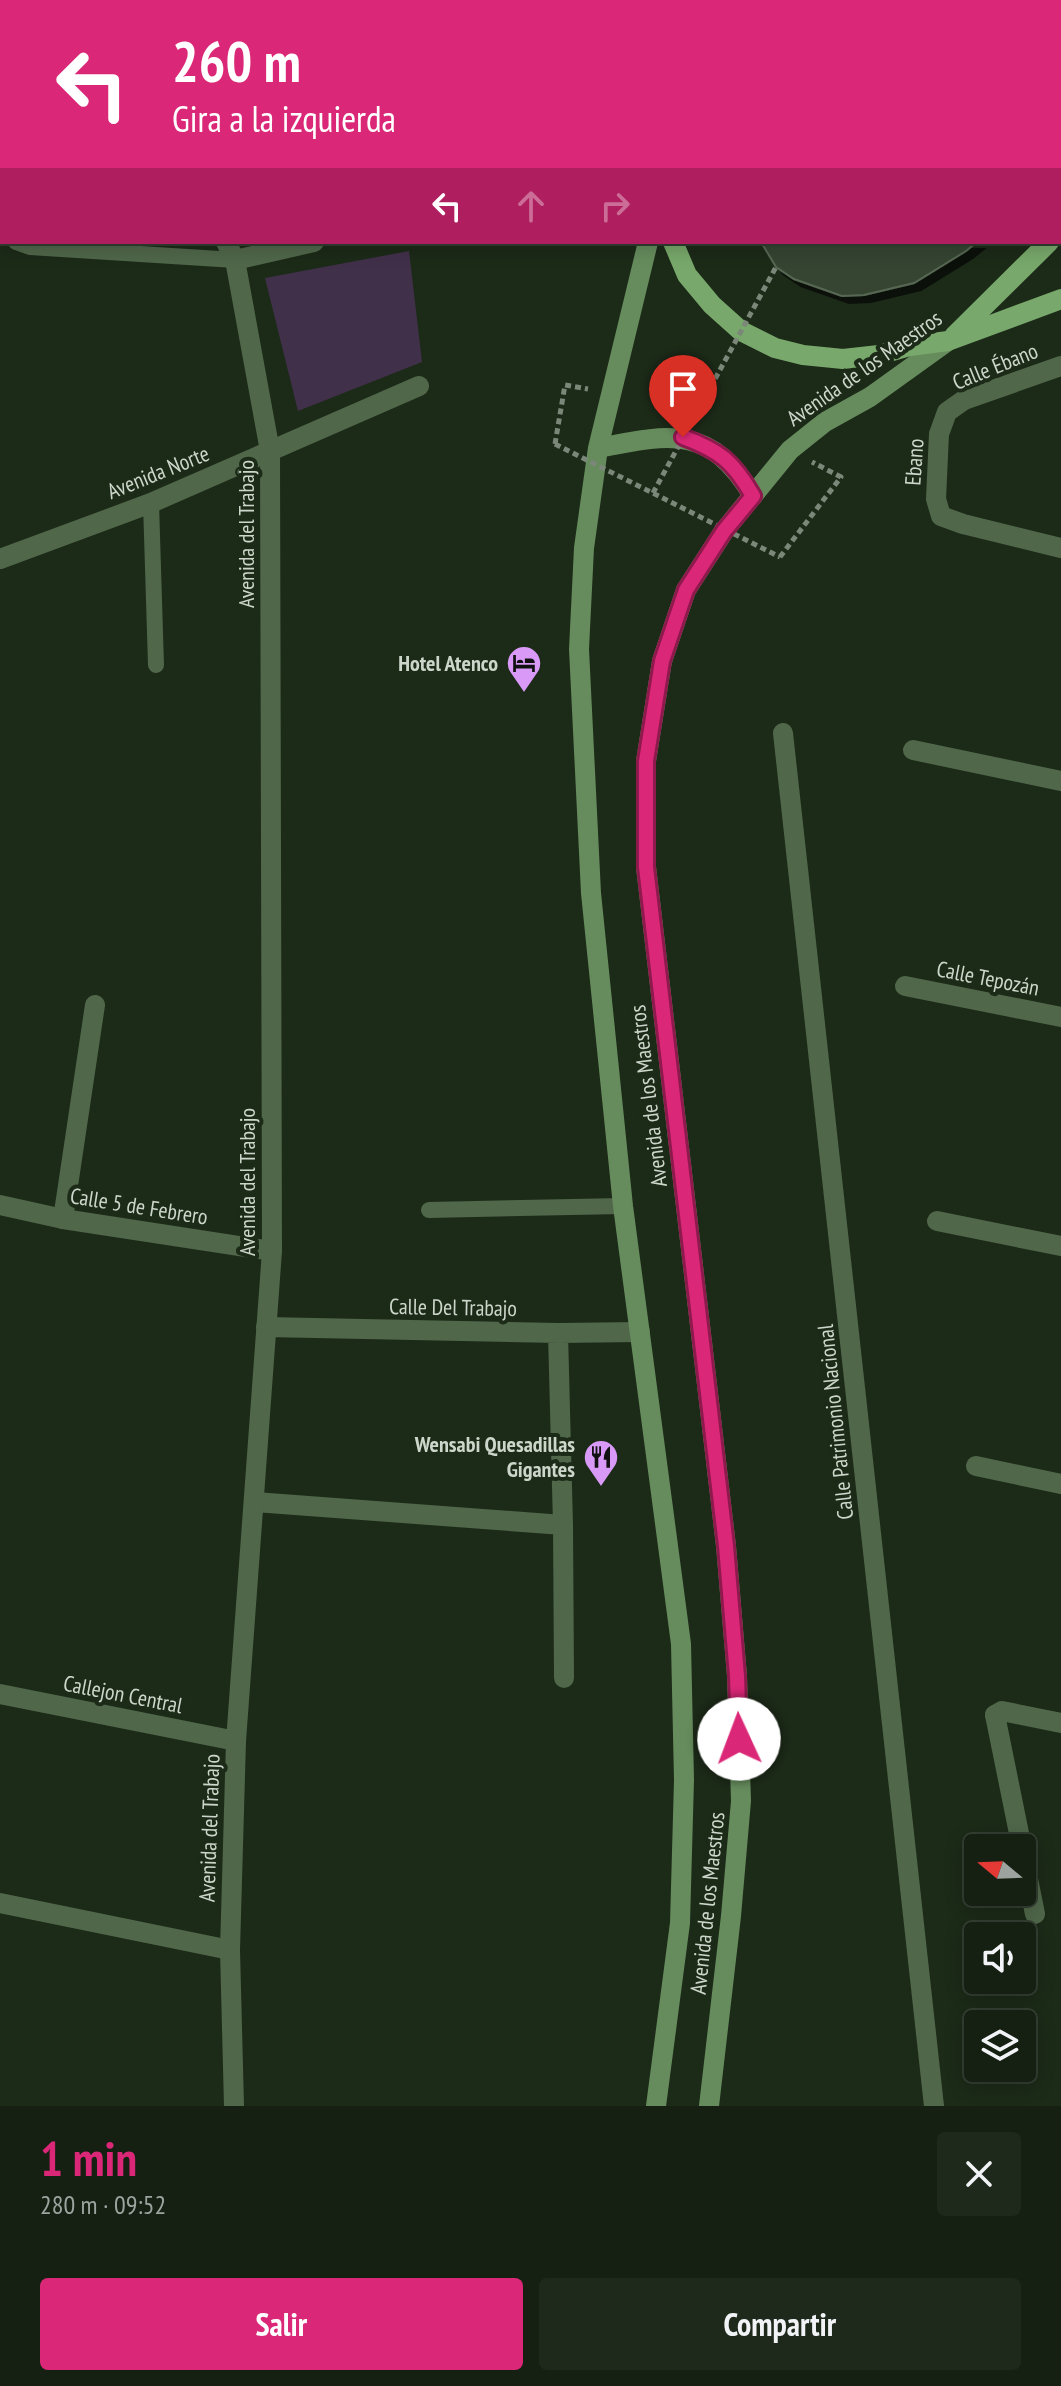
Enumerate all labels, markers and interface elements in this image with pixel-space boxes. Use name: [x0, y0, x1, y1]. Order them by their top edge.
text: 260 m: [172, 25, 301, 97]
icon: left: [40, 32, 144, 136]
text: Gira a la izquierda: [172, 95, 396, 142]
icon: left: [425, 184, 469, 228]
icon: ahead: [509, 184, 553, 228]
icon: right: [593, 184, 637, 228]
street label: Avenida de los Maestros: [781, 304, 947, 432]
street label: Calle Ébano: [948, 336, 1042, 396]
pin: [649, 355, 717, 437]
icon: arrive: [661, 367, 705, 411]
street label: Ebano: [898, 438, 930, 486]
street label: Avenida Norte: [103, 439, 213, 505]
street label: Avenida del Trabajo: [232, 460, 260, 608]
hotel icon: Hotel Atenco: [505, 644, 543, 694]
place label: Hotel Atenco: [398, 649, 498, 677]
street label: Calle Tepozán: [934, 954, 1042, 1002]
street label: Avenida de los Maestros: [623, 1003, 673, 1189]
street label: Avenida del Trabajo: [233, 1108, 261, 1256]
street label: Calle 5 de Febrero: [68, 1181, 210, 1231]
street label: Calle Del Trabajo: [389, 1292, 517, 1322]
street label: Calle Patrimonio Nacional: [811, 1322, 859, 1521]
place label: Wensabi Quesadillas Gigantes: [414, 1430, 575, 1483]
restaurant icon: Wensabi Quesadillas Gigantes: [582, 1438, 620, 1488]
street label: Callejon Central: [61, 1669, 186, 1719]
position arrow: [697, 1697, 781, 1781]
street label: Avenida del Trabajo: [192, 1754, 226, 1902]
street label: Avenida de los Maestros: [684, 1810, 730, 1996]
north arrow: [964, 1834, 1036, 1906]
map controls: [964, 1834, 1036, 2082]
button: sound: [964, 1922, 1036, 1994]
button: layers: [964, 2010, 1036, 2082]
text: 1 min: [40, 2127, 137, 2189]
button: close: [937, 2132, 1021, 2216]
text: 280 m · 09:52: [40, 2188, 166, 2221]
button: Salir: [40, 2278, 523, 2370]
button: Compartir: [539, 2278, 1021, 2370]

